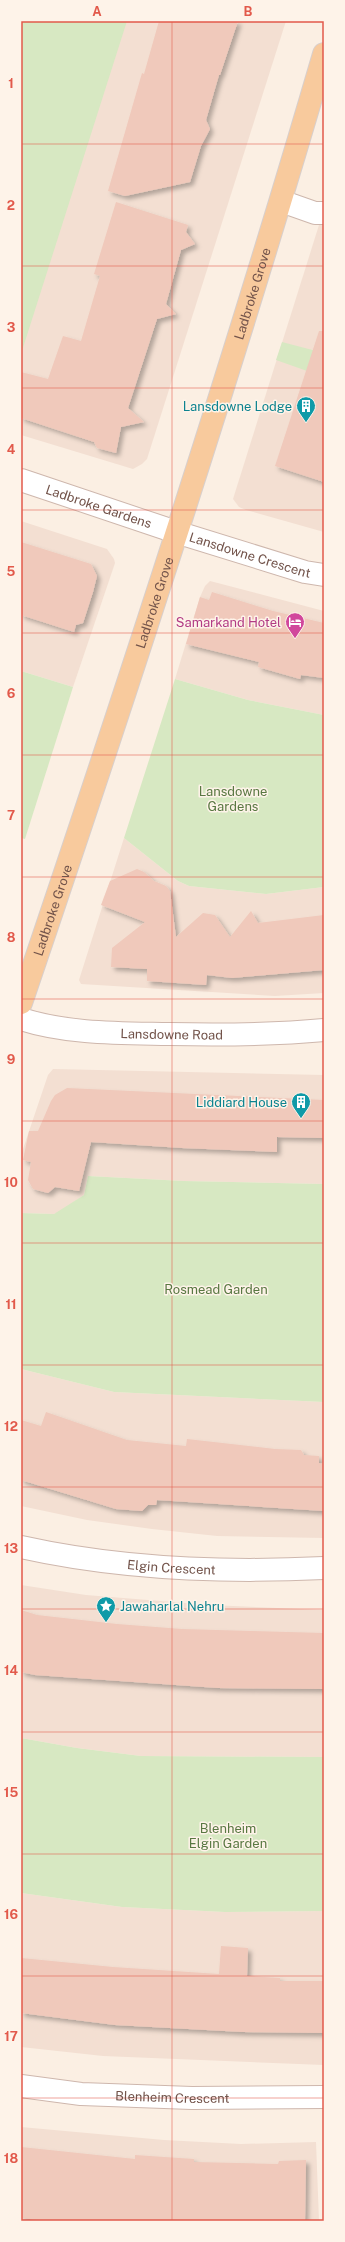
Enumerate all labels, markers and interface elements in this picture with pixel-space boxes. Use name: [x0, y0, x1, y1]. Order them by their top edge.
text: A: [92, 4, 102, 19]
text: B: [244, 4, 253, 19]
text: 1: [8, 76, 14, 91]
text: 2: [7, 198, 15, 213]
street label: Ladbroke Grove: [231, 246, 273, 342]
text: 3: [7, 320, 16, 335]
building icon: Lansdowne Lodge: [295, 395, 317, 423]
place label: Lansdowne Lodge: [183, 399, 292, 414]
text: 4: [7, 442, 16, 457]
street label: Ladbroke Gardens: [44, 481, 154, 531]
street label: Lansdowne Crescent: [188, 529, 312, 580]
street label: Ladbroke Grove: [132, 555, 176, 650]
text: 5: [7, 564, 16, 579]
hotel icon: Samarkand Hotel: [284, 611, 306, 639]
place label: Samarkand Hotel: [176, 615, 281, 630]
text: 6: [7, 686, 16, 701]
park label: Lansdowne Gardens: [199, 784, 267, 814]
text: 7: [7, 808, 15, 823]
street label: Ladbroke Grove: [30, 862, 75, 958]
text: 8: [7, 930, 16, 945]
street label: Lansdowne Road: [120, 1026, 223, 1042]
text: 9: [7, 1052, 15, 1067]
building icon: Liddiard House: [290, 1091, 312, 1119]
place label: Liddiard House: [196, 1095, 287, 1110]
text: 10: [4, 1175, 18, 1190]
park label: Rosmead Garden: [164, 1282, 268, 1297]
text: 11: [5, 1297, 17, 1312]
text: 12: [4, 1419, 18, 1434]
text: 13: [4, 1541, 18, 1556]
street label: Elgin Crescent: [127, 1557, 216, 1577]
place icon: Jawaharlal Nehru: [95, 1595, 117, 1623]
place label: Jawaharlal Nehru: [120, 1599, 224, 1614]
text: 14: [4, 1663, 19, 1678]
text: 15: [4, 1785, 18, 1800]
park label: Blenheim Elgin Garden: [189, 1821, 267, 1851]
text: 16: [4, 1907, 18, 1922]
text: 17: [4, 2029, 18, 2044]
street label: Blenheim Crescent: [115, 2088, 230, 2106]
text: 18: [4, 2151, 18, 2166]

